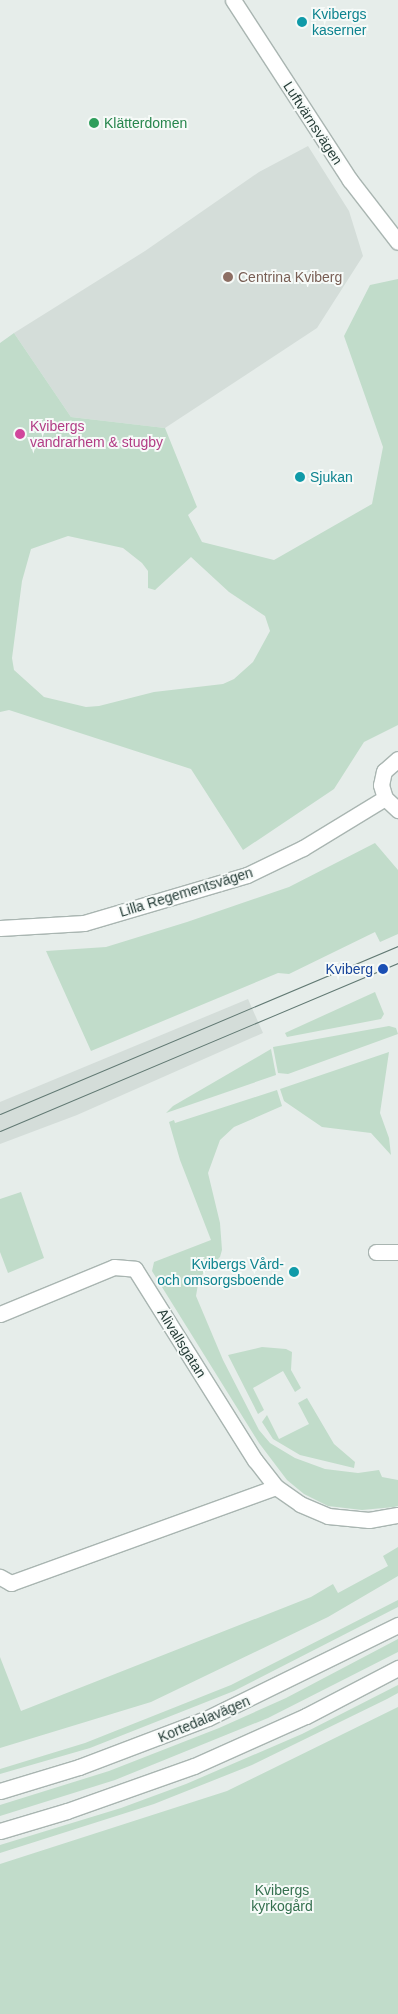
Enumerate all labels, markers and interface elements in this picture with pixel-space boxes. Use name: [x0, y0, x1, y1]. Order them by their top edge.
place label: Kvibergs kaserner: [312, 6, 366, 38]
marker: Kvibergs kaserner: [296, 16, 308, 28]
street label: Luftvärnsvägen: [280, 78, 346, 168]
place label: Klätterdomen: [104, 115, 187, 131]
marker: Klätterdomen: [88, 117, 100, 129]
place label: Centrina Kviberg: [238, 269, 342, 285]
marker: Centrina Kviberg: [222, 271, 234, 283]
place label: Kvibergs vandrarhem & stugby: [30, 418, 163, 451]
marker: Kvibergs vandrarhem & stugby: [14, 428, 26, 440]
place label: Sjukan: [310, 469, 353, 485]
marker: Sjukan: [294, 471, 306, 483]
street label: Lilla Regementsvägen: [117, 864, 255, 920]
place label: Kviberg: [326, 961, 373, 977]
marker: Kviberg: [377, 963, 389, 975]
place label: Kvibergs Vård- och omsorgsboende: [157, 1256, 284, 1288]
marker: Kvibergs Vård- och omsorgsboende: [288, 1266, 300, 1278]
street label: Alivallsgatan: [154, 1305, 210, 1381]
street label: Kortedalavägen: [156, 1692, 252, 1746]
park label: Kvibergs kyrkogård: [251, 1882, 313, 1914]

